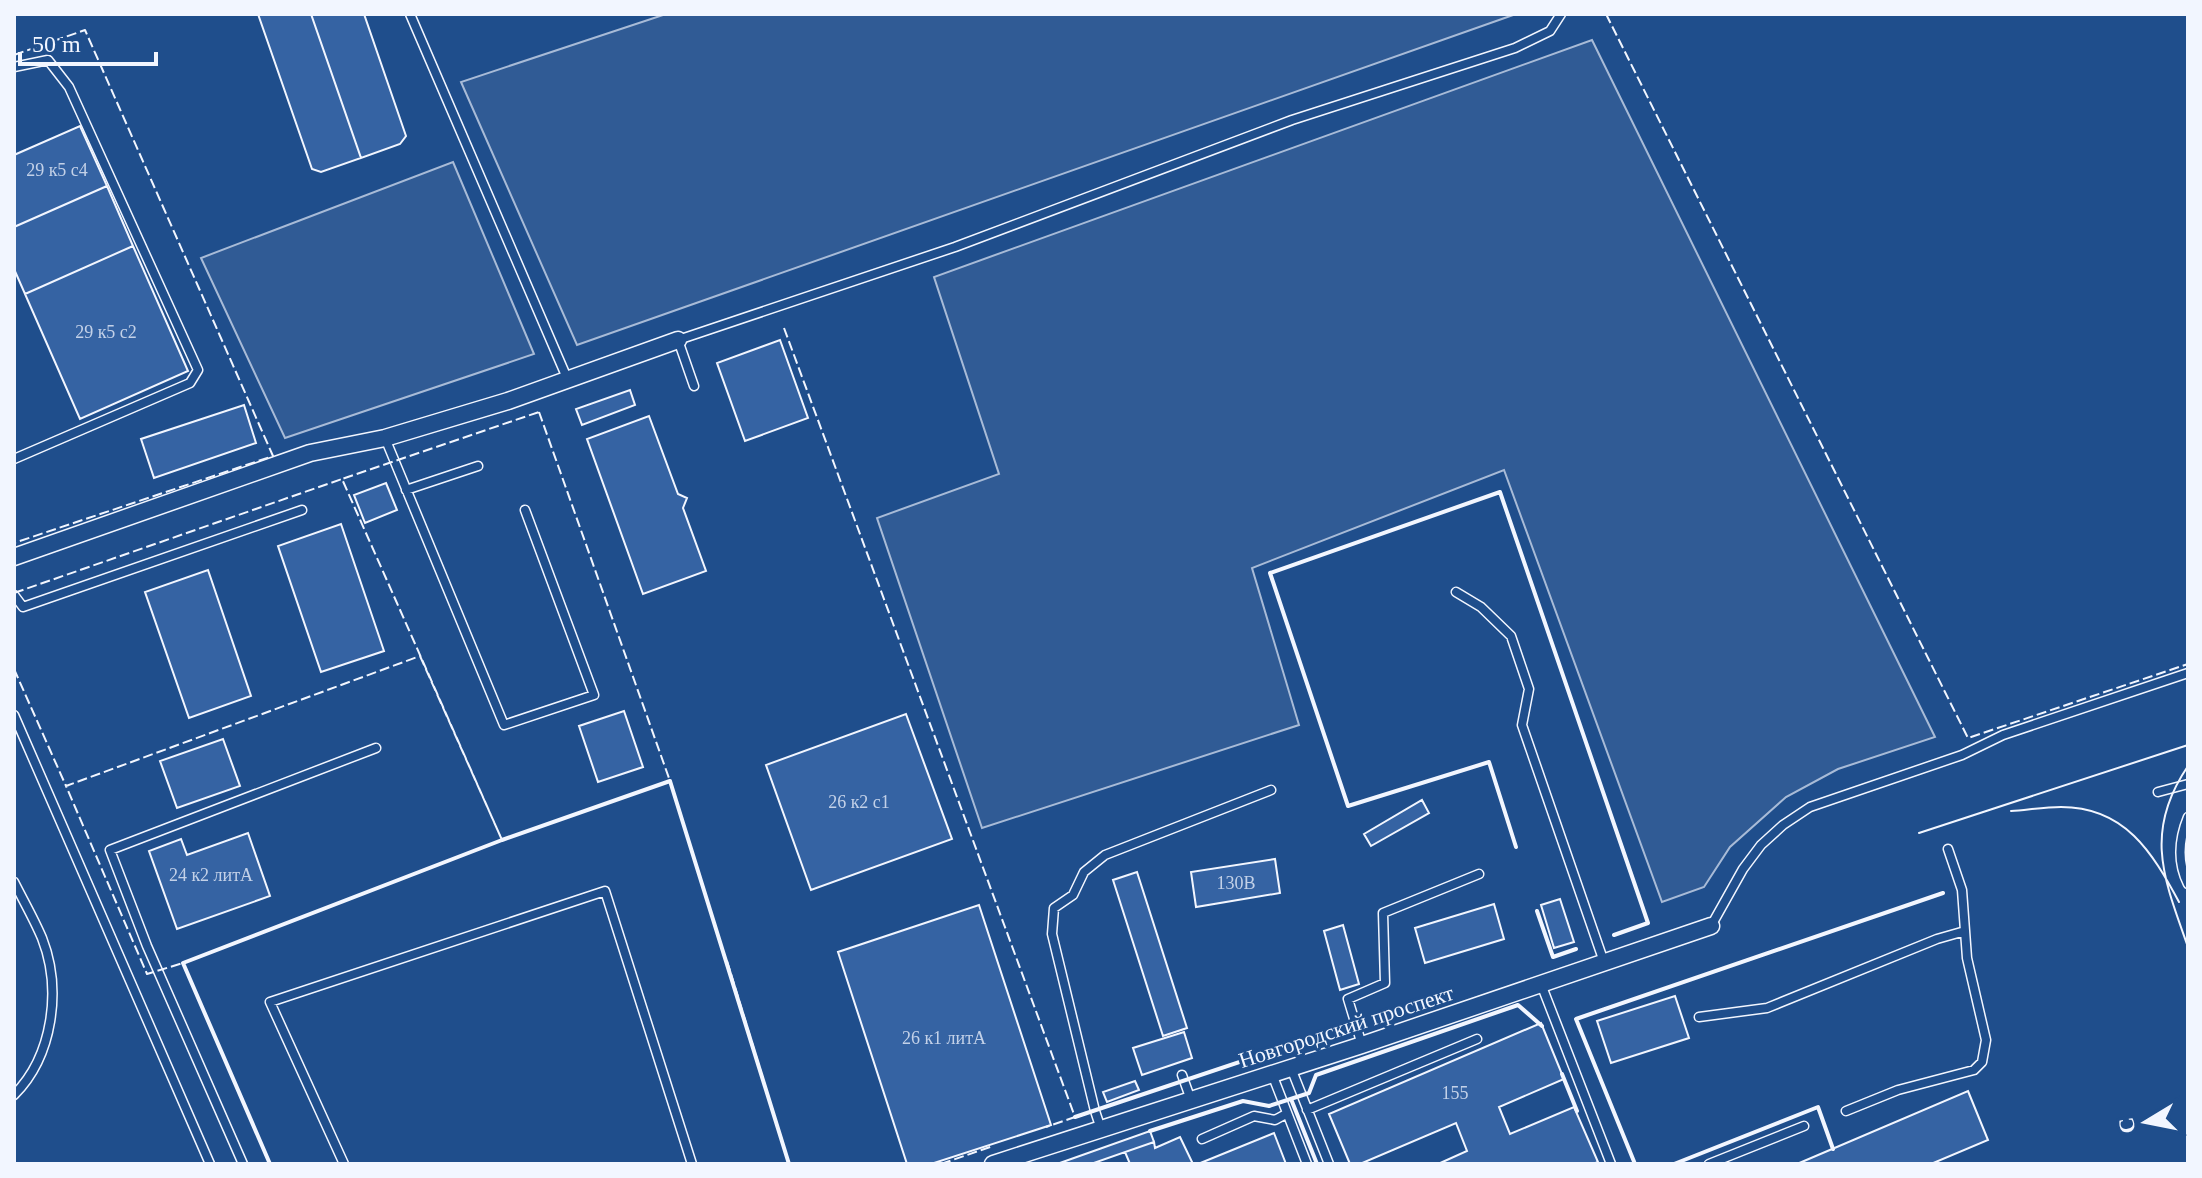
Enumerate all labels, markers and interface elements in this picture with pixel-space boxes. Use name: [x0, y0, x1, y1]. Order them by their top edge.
scale bar: [20, 16, 156, 66]
text: 50 m: [32, 31, 81, 57]
house number: 29 к5 с4: [26, 160, 88, 180]
house number: 29 к5 с2: [75, 322, 137, 342]
house number: 26 к2 с1: [828, 792, 890, 812]
house number: 24 к2 литА: [169, 865, 253, 885]
house number: 130В: [1216, 873, 1256, 893]
street label: Новгородский проспект: [1236, 980, 1457, 1073]
house number: 26 к1 литА: [902, 1028, 986, 1048]
north arrow: [2106, 1082, 2186, 1162]
house number: 155: [1442, 1083, 1469, 1103]
text: С: [2113, 1115, 2140, 1135]

